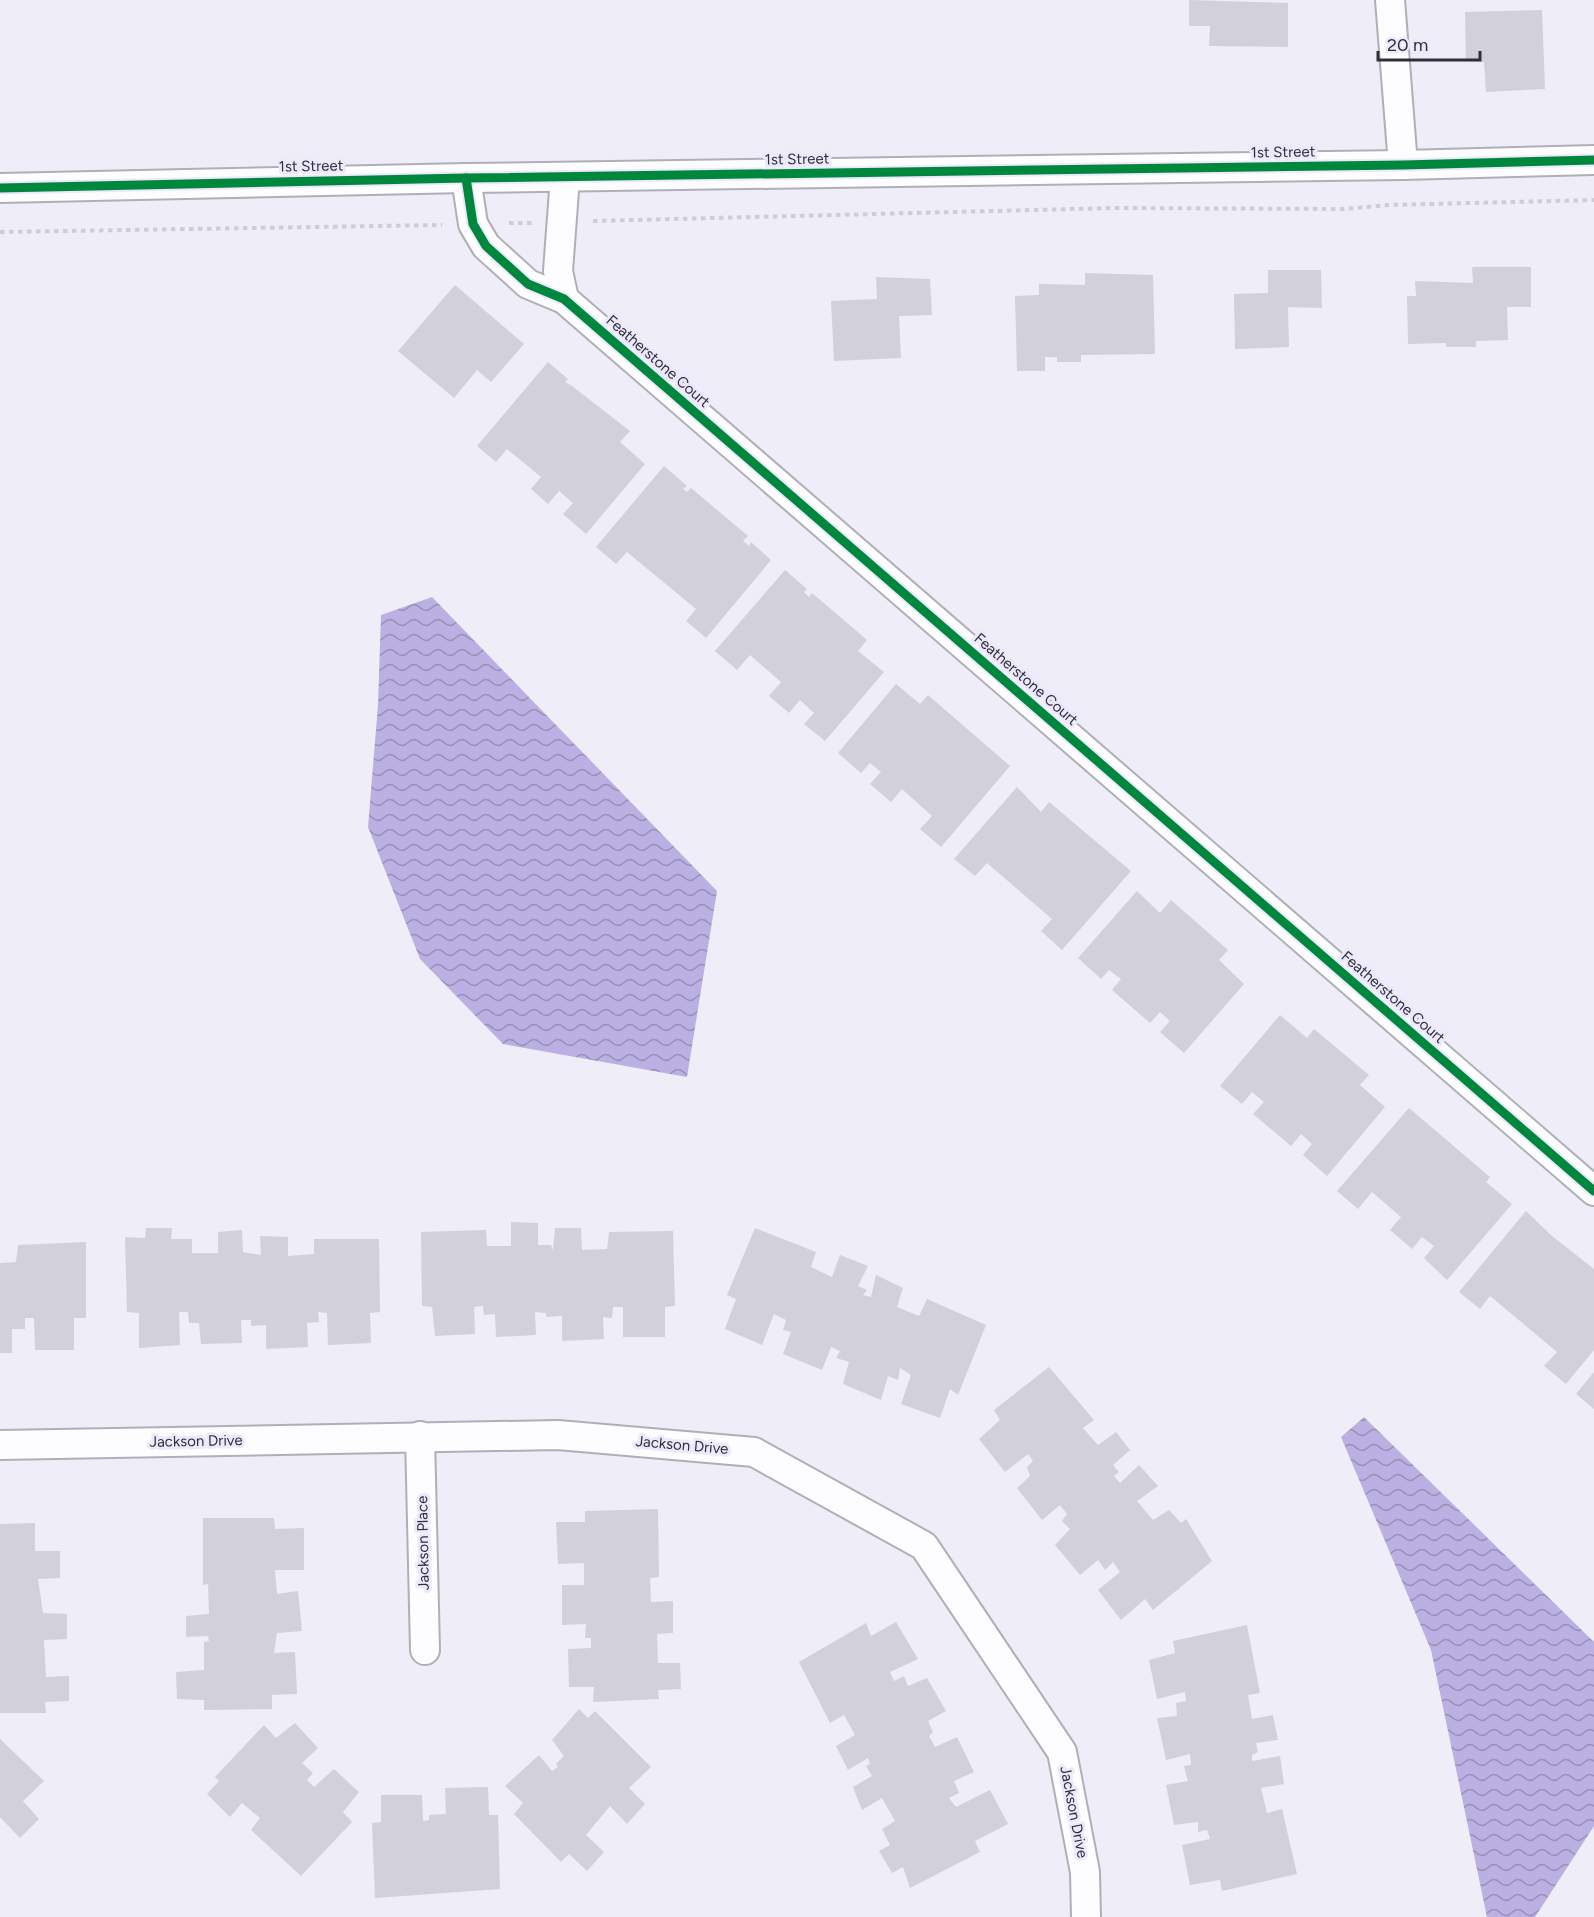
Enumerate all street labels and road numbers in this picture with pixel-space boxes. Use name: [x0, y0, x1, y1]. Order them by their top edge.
street label: 1st Street: [1251, 142, 1316, 162]
street label: 1st Street: [765, 149, 830, 169]
street label: 1st Street: [279, 156, 344, 176]
street label: Featherstone Court: [603, 311, 714, 411]
street label: Featherstone Court: [971, 629, 1082, 729]
street label: Featherstone Court: [1338, 947, 1449, 1047]
street label: Jackson Drive: [149, 1431, 243, 1451]
street label: Jackson Drive: [635, 1432, 729, 1458]
street label: Jackson Place: [413, 1496, 433, 1590]
street label: Jackson Drive: [1056, 1765, 1092, 1859]

